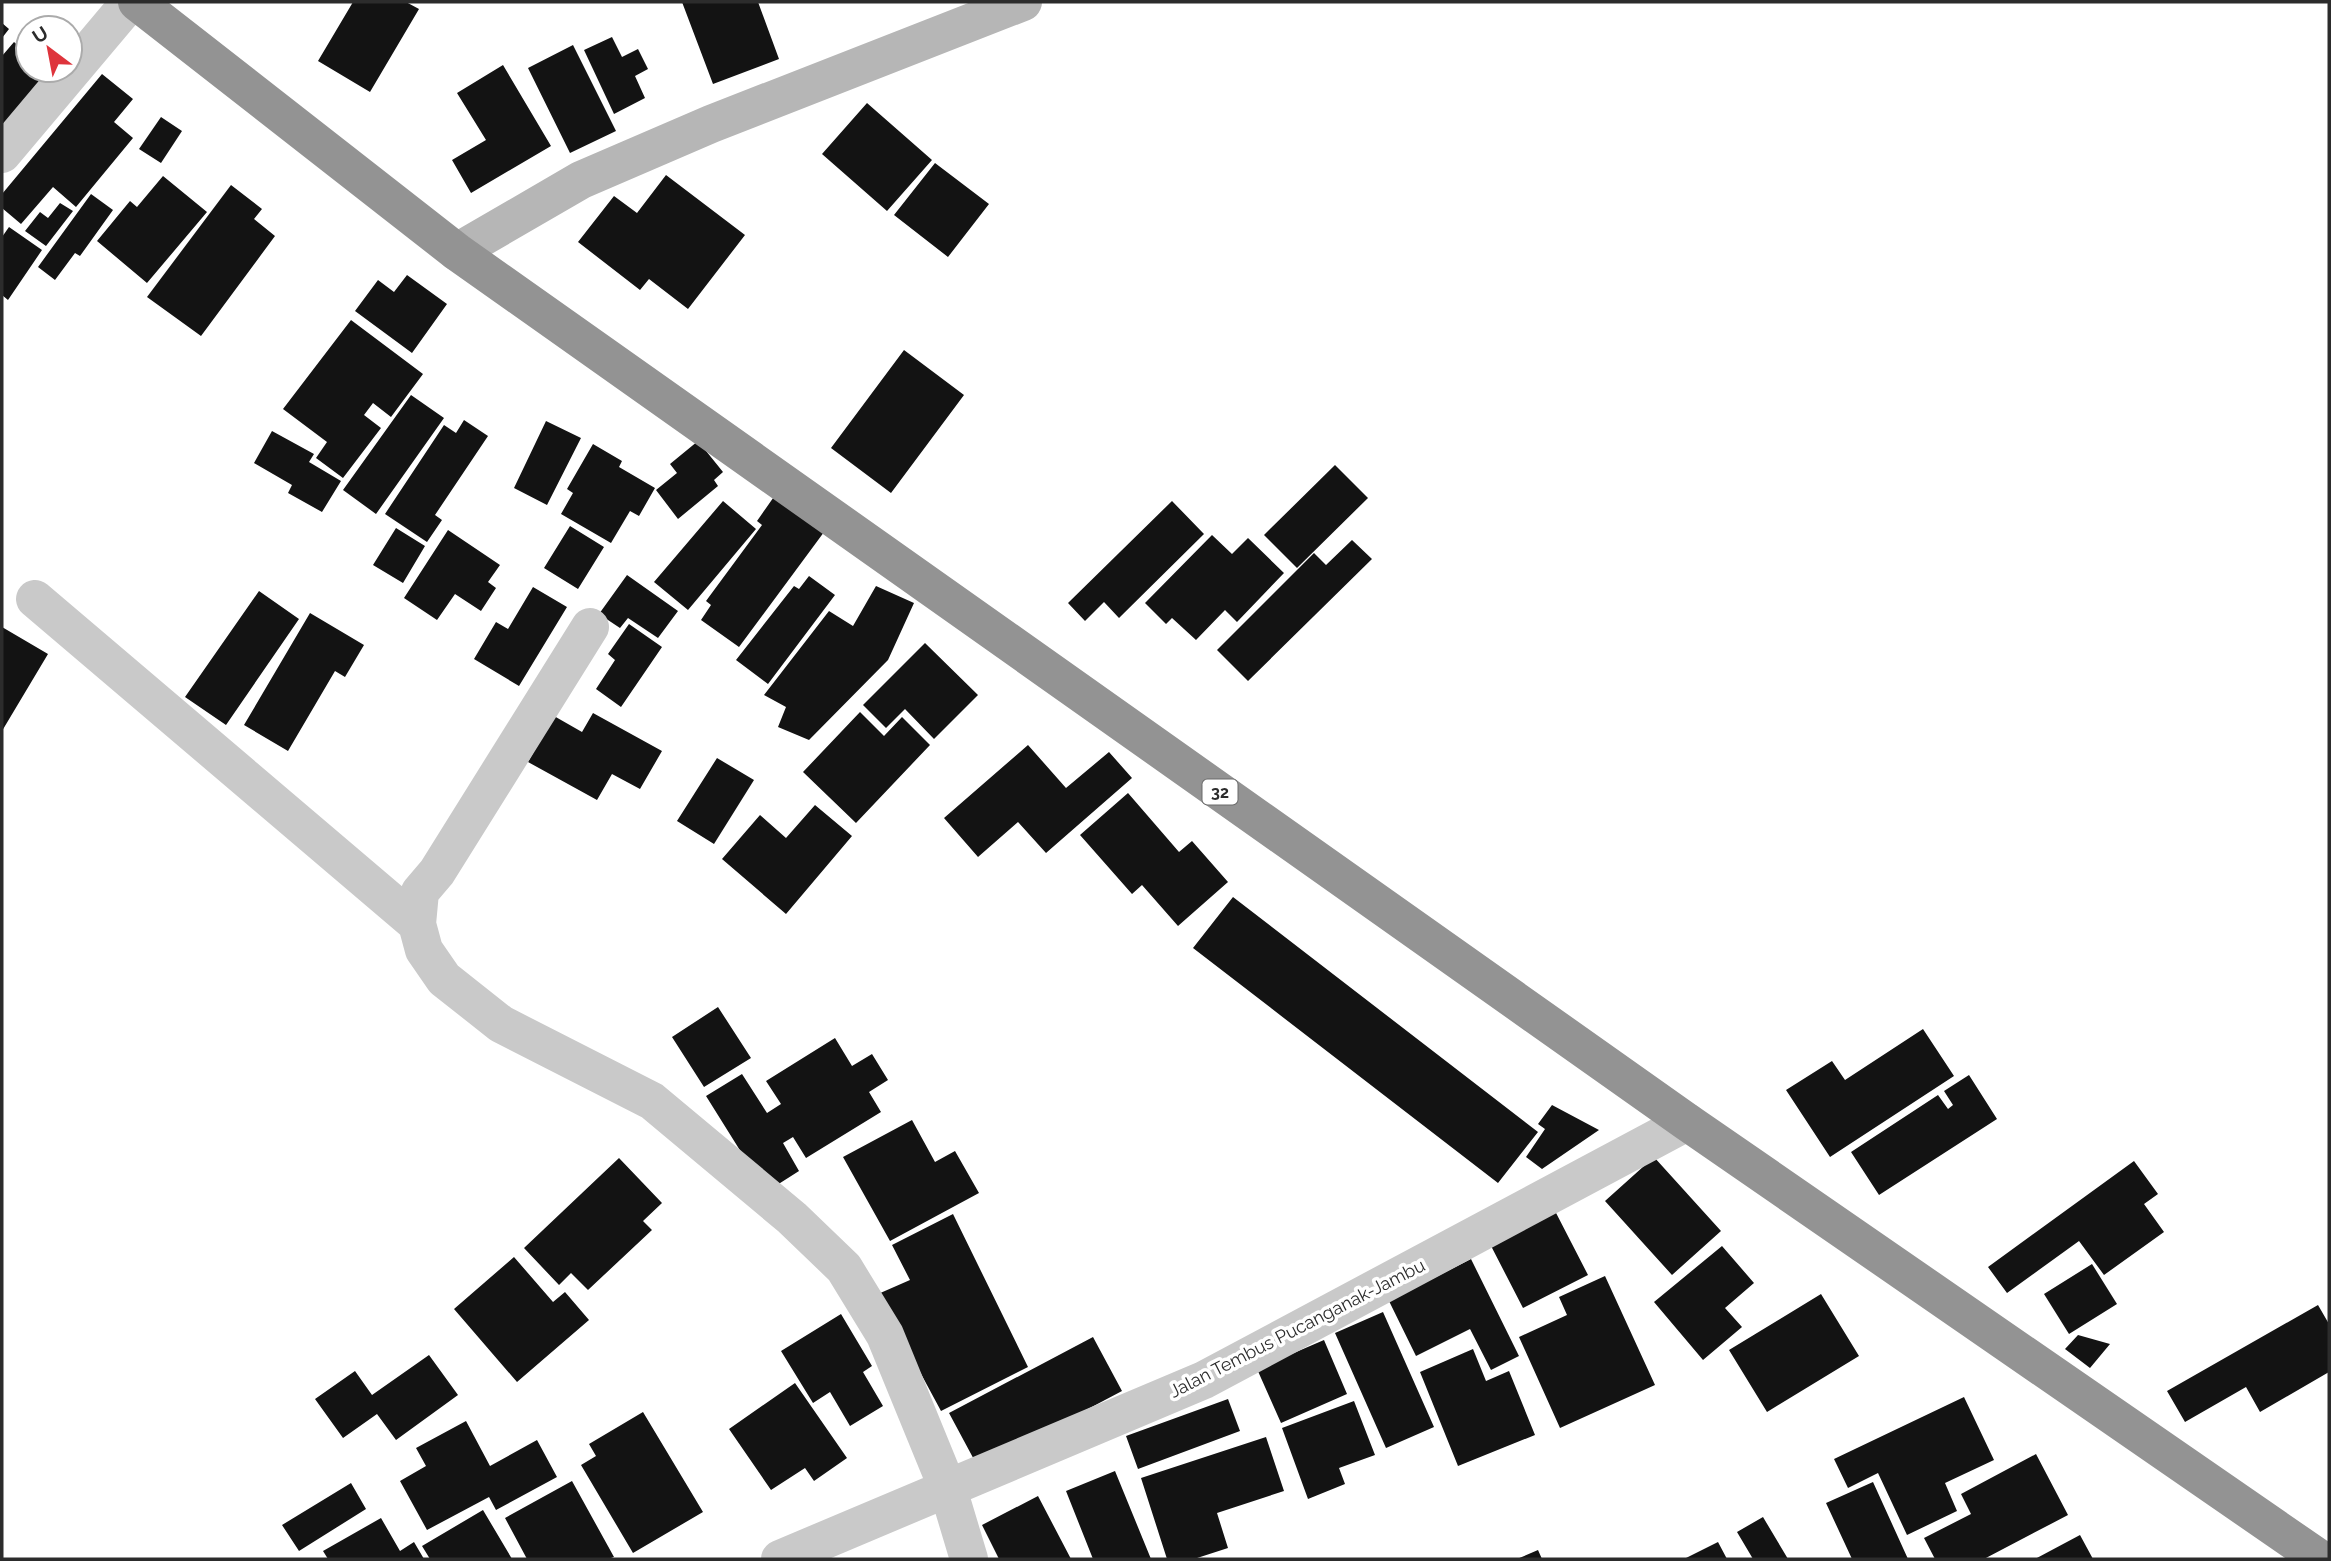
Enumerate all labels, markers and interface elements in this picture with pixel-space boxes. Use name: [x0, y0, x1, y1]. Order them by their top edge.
north arrow: [14, 14, 84, 84]
text: U: [28, 21, 52, 48]
road number: 32: [1202, 779, 1238, 804]
street label: Jalan Tembus Pucanganak-Jambu: [1166, 1254, 1428, 1402]

